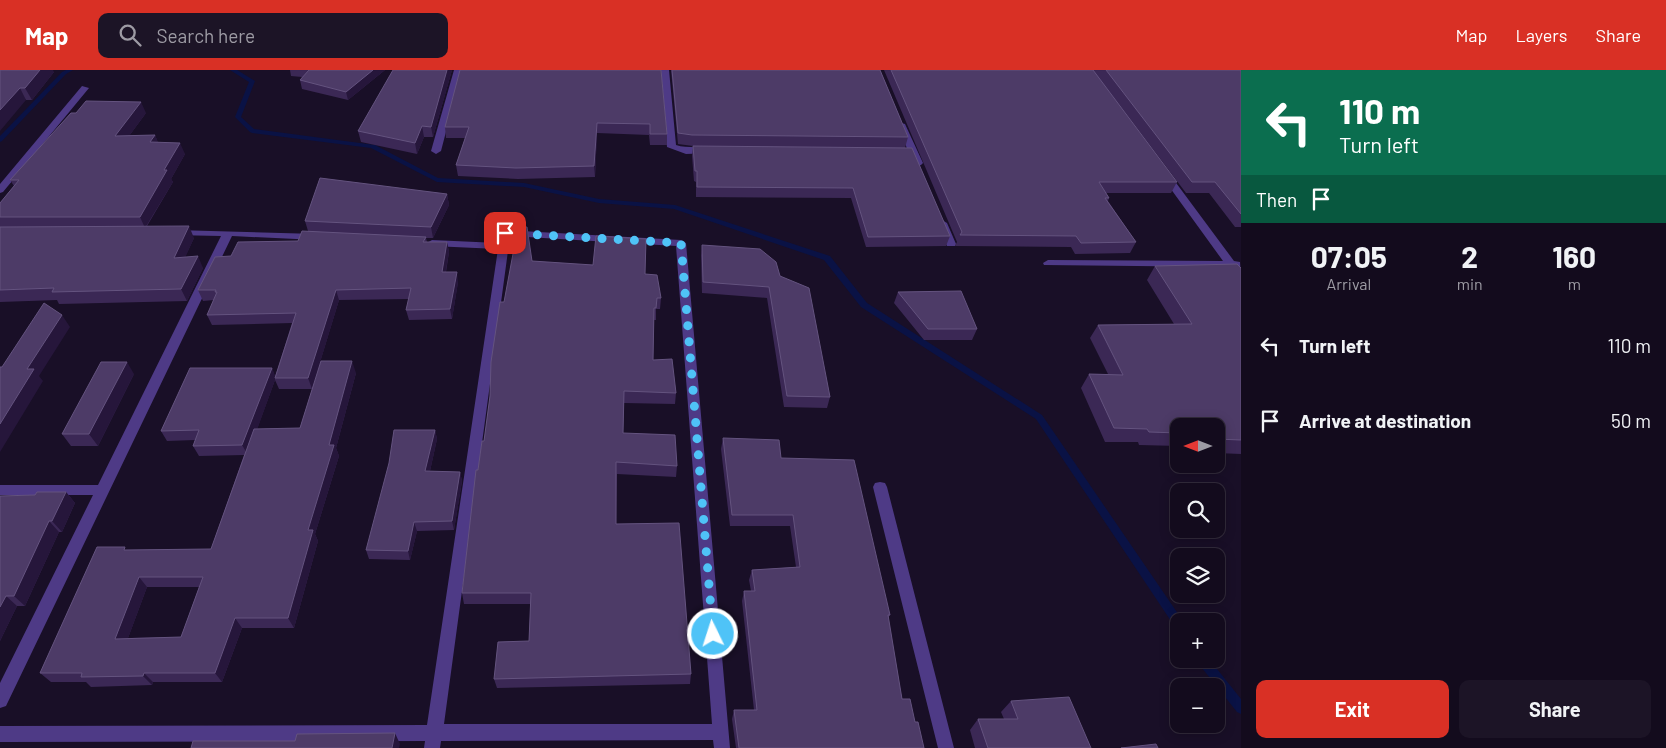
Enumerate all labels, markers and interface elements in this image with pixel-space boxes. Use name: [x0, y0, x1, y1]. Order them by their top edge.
search box: [98, 13, 448, 58]
text: Map: [25, 21, 68, 50]
icon: search: [116, 21, 144, 49]
text: Search here: [156, 24, 255, 47]
text: Map: [1455, 24, 1487, 46]
text: Layers: [1515, 24, 1568, 46]
text: Share: [1596, 24, 1641, 46]
text: 110 m: [1339, 89, 1420, 131]
icon: left: [1256, 90, 1321, 155]
text: Turn left: [1339, 131, 1419, 157]
icon: arrive: [1307, 185, 1335, 213]
text: Then: [1256, 188, 1297, 211]
pin: [484, 212, 526, 254]
icon: arrive: [491, 219, 519, 247]
text: 07:05: [1311, 238, 1387, 274]
text: 2: [1461, 238, 1478, 274]
text: 160: [1552, 238, 1596, 274]
text: Arrival: [1326, 274, 1371, 293]
text: min: [1457, 274, 1483, 293]
text: m: [1568, 274, 1581, 293]
icon: left: [1256, 332, 1284, 360]
text: Turn left: [1299, 334, 1370, 357]
text: 110 m: [1607, 334, 1651, 357]
icon: arrive: [1256, 407, 1284, 435]
text: Arrive at destination: [1299, 409, 1471, 432]
text: 50 m: [1611, 409, 1651, 432]
north arrow: [1170, 418, 1225, 472]
map controls: [1170, 418, 1225, 733]
button: search: [1170, 483, 1225, 538]
button: layers: [1170, 548, 1225, 603]
position arrow: [686, 607, 738, 659]
button: +: [1170, 613, 1225, 668]
button: −: [1170, 678, 1225, 733]
button: Exit: [1256, 680, 1449, 738]
button: Share: [1459, 680, 1651, 738]

